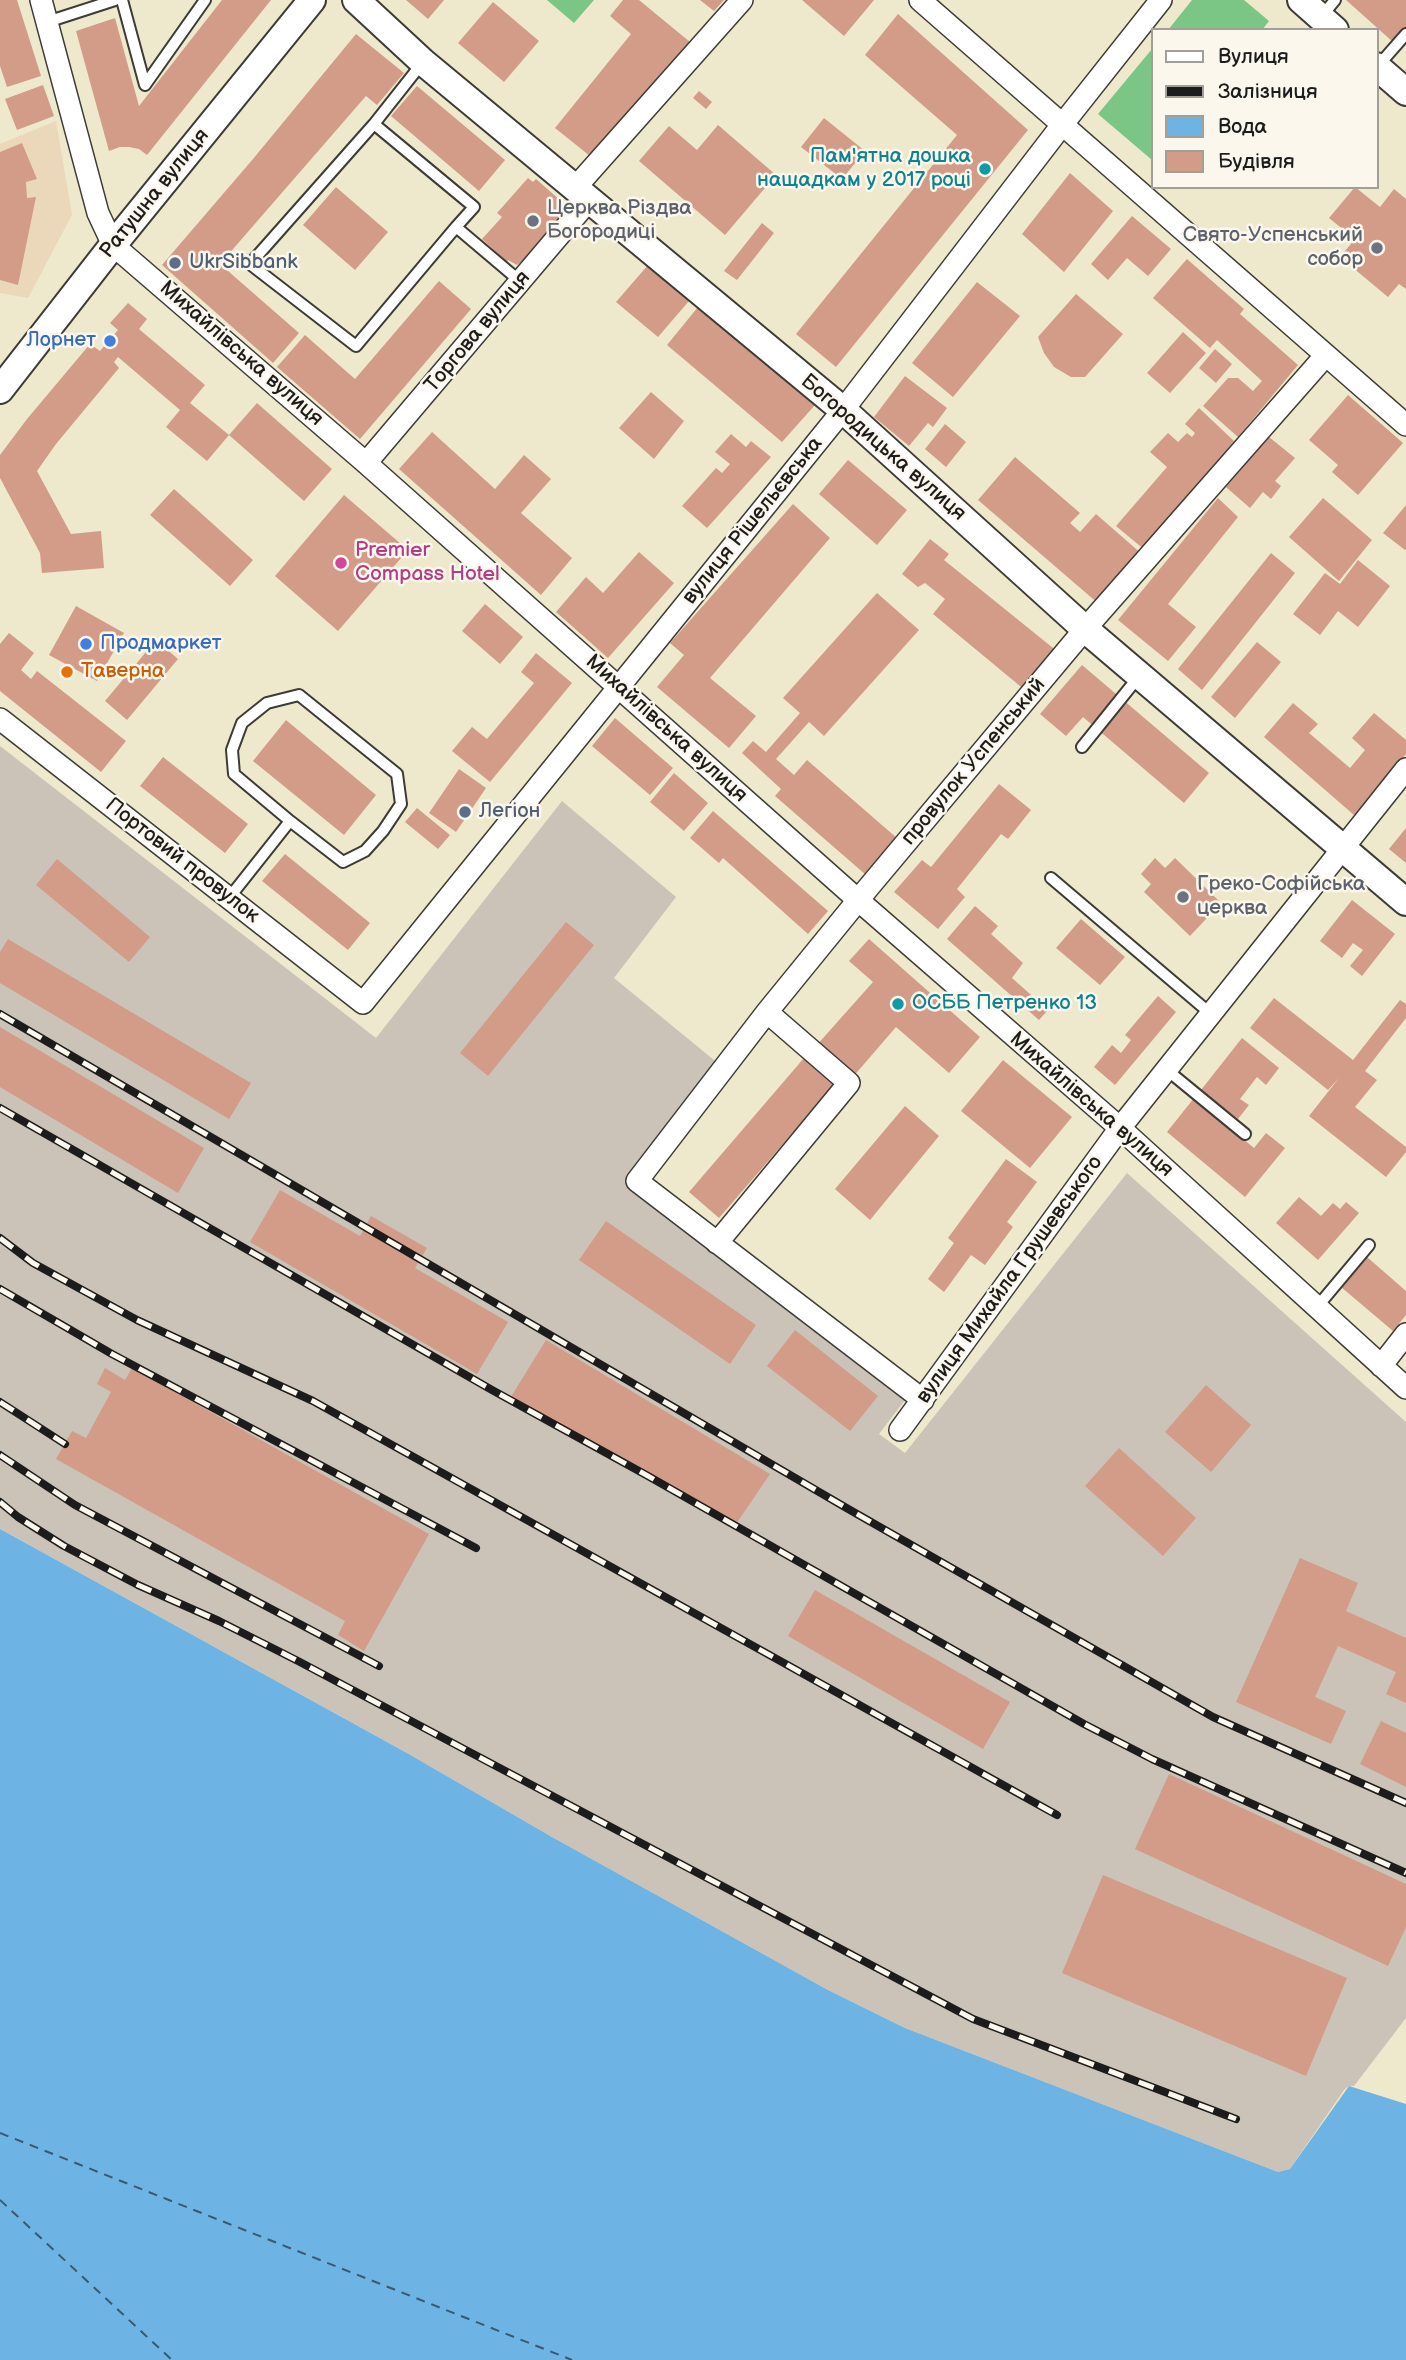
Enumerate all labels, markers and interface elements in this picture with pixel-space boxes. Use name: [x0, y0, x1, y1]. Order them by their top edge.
legend: [1150, 28, 1378, 189]
text: Вулиця: [1218, 44, 1289, 69]
text: Залізниця: [1218, 79, 1318, 104]
text: Вода: [1218, 114, 1267, 139]
street label: Ратушна вулиця: [95, 124, 215, 264]
place label: Пам'ятна дошка нащадкам у 2017 році: [757, 144, 971, 194]
text: Будівля: [1218, 149, 1295, 174]
marker: Пам'ятна дошка нащадкам у 2017 році: [977, 161, 993, 177]
place label: Церква Різдва Богородиці: [547, 196, 692, 246]
marker: Церква Різдва Богородиці: [525, 213, 541, 229]
place label: Свято-Успенський собор: [1183, 223, 1363, 273]
marker: Свято-Успенський собор: [1369, 240, 1385, 256]
place label: UkrSibbank: [189, 250, 298, 276]
marker: UkrSibbank: [167, 255, 183, 271]
street label: Торгова вулиця: [420, 266, 536, 398]
street label: Михайлівська вулиця: [154, 276, 328, 432]
place label: Лорнет: [26, 328, 96, 354]
marker: Лорнет: [102, 333, 118, 349]
street label: Богородицька вулиця: [795, 369, 971, 527]
street label: вулиця Рішельєвська: [678, 432, 828, 610]
place label: Premier Compass Hotel: [355, 538, 500, 588]
marker: Premier Compass Hotel: [333, 555, 349, 571]
place label: Продмаркет: [100, 631, 221, 657]
marker: Продмаркет: [78, 636, 94, 652]
street label: Михайлівська вулиця: [580, 650, 752, 808]
place label: Таверна: [81, 659, 164, 685]
marker: Таверна: [59, 664, 75, 680]
street label: провулок Успенський: [897, 673, 1051, 851]
street label: Портовий провулок: [100, 793, 264, 929]
place label: Легіон: [479, 799, 540, 825]
marker: Легіон: [457, 804, 473, 820]
place label: Греко-Софійська церква: [1197, 872, 1365, 922]
marker: Греко-Софійська церква: [1175, 889, 1191, 905]
place label: ОСББ Петренко 13: [912, 991, 1097, 1017]
marker: ОСББ Петренко 13: [890, 996, 906, 1012]
street label: Михайлівська вулиця: [1004, 1027, 1178, 1183]
street label: вулиця Михайла Грушевського: [912, 1151, 1108, 1409]

